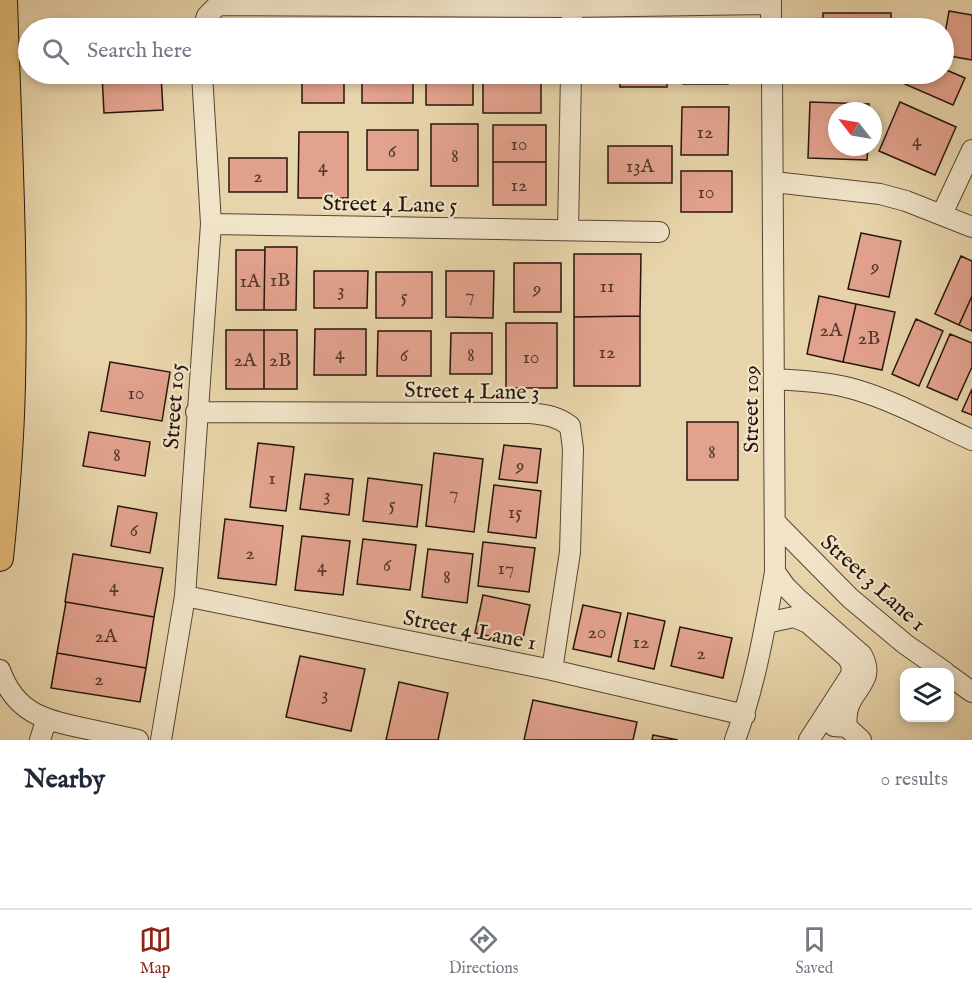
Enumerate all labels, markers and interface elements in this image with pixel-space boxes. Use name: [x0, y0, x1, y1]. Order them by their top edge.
search box: [18, 18, 954, 84]
icon: search: [39, 35, 72, 68]
text: Search here: [87, 37, 192, 65]
north arrow: [828, 102, 882, 156]
house number: 12: [697, 120, 713, 145]
house number: 4: [912, 128, 922, 153]
house number: 10: [510, 132, 528, 157]
house number: 6: [388, 139, 397, 164]
house number: 8: [451, 144, 459, 169]
house number: 4: [318, 154, 328, 179]
house number: 13A: [626, 154, 655, 179]
house number: 2: [253, 164, 263, 189]
house number: 12: [511, 173, 527, 198]
house number: 10: [697, 180, 715, 205]
street label: Street 4 Lane 5: [322, 190, 458, 220]
house number: 9: [870, 254, 879, 279]
house number: 1B: [270, 268, 290, 293]
house number: 1A: [240, 269, 261, 294]
house number: 11: [600, 274, 614, 299]
house number: 9: [532, 276, 541, 301]
house number: 3: [337, 278, 345, 303]
house number: 7: [465, 283, 475, 308]
house number: 5: [400, 284, 408, 309]
house number: 2A: [820, 318, 843, 343]
house number: 2B: [858, 326, 880, 351]
house number: 12: [599, 340, 615, 365]
house number: 4: [335, 341, 345, 366]
house number: 6: [400, 343, 409, 368]
house number: 8: [467, 343, 475, 368]
house number: 10: [522, 345, 540, 370]
house number: 2A: [234, 348, 257, 373]
house number: 2B: [269, 348, 291, 373]
street label: Street 105: [158, 362, 192, 450]
street label: Street 109: [738, 365, 766, 453]
street label: Street 4 Lane 3: [404, 377, 540, 407]
house number: 10: [127, 381, 145, 406]
house number: 8: [708, 440, 716, 465]
house number: 8: [113, 443, 121, 468]
house number: 9: [515, 453, 524, 478]
house number: 1: [268, 466, 276, 491]
house number: 7: [449, 481, 459, 506]
house number: 3: [323, 483, 331, 508]
house number: 5: [388, 492, 396, 517]
house number: 15: [508, 500, 522, 525]
house number: 6: [130, 518, 139, 543]
street label: Street 3 Lane 1: [814, 529, 931, 638]
house number: 2: [245, 541, 255, 566]
house number: 6: [383, 553, 392, 578]
house number: 4: [317, 554, 327, 579]
house number: 17: [498, 556, 514, 581]
house number: 8: [443, 565, 451, 590]
house number: 4: [109, 574, 119, 599]
street label: Street 4 Lane 1: [401, 604, 539, 658]
house number: 20: [587, 620, 607, 645]
house number: 2A: [95, 624, 118, 649]
house number: 12: [633, 630, 649, 655]
house number: 2: [696, 641, 706, 666]
house number: 2: [94, 667, 104, 692]
map controls: [900, 668, 954, 722]
button: layers: [900, 668, 954, 722]
house number: 3: [321, 682, 329, 707]
text: Nearby: [24, 763, 105, 796]
text: 0 results: [881, 767, 948, 792]
tab: Map: [139, 923, 172, 979]
tab: Directions: [449, 923, 518, 979]
tab: Saved: [796, 923, 833, 979]

